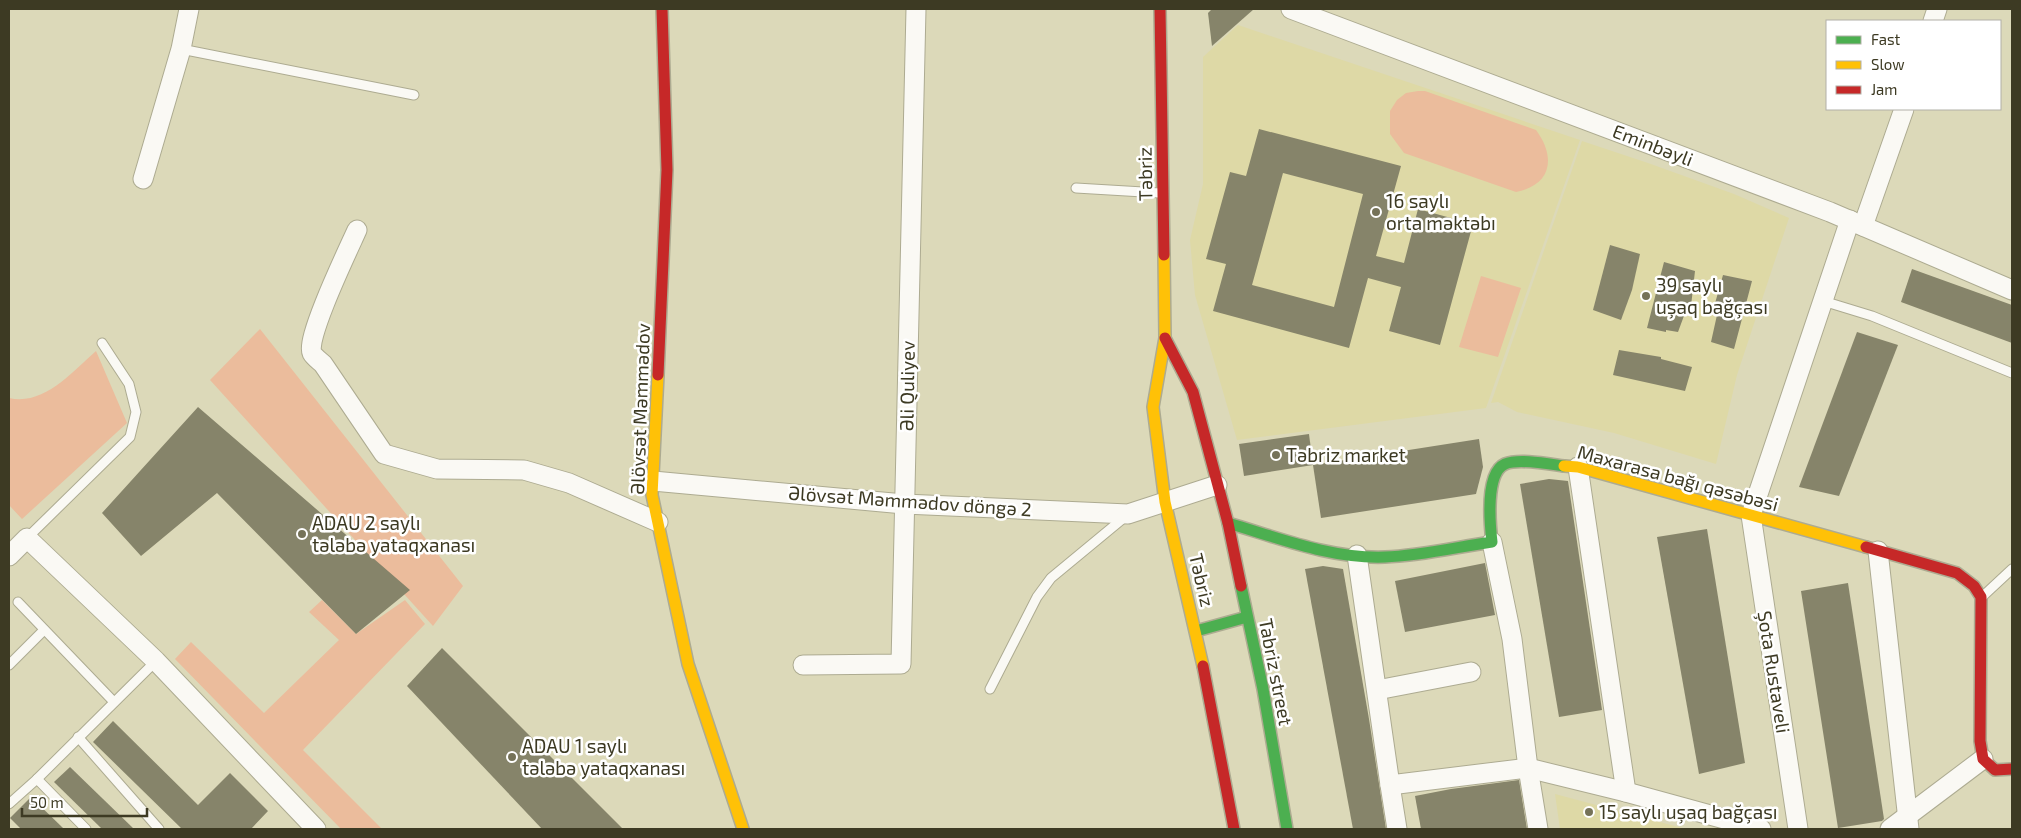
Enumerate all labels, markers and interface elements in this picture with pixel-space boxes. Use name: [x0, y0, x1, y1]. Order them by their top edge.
legend: [1826, 20, 2001, 110]
text: Fast: [1871, 30, 1901, 48]
text: Slow: [1871, 55, 1905, 73]
text: Jam: [1871, 80, 1897, 98]
street label: Eminbəyli: [1610, 119, 1697, 170]
street label: Təbriz: [1133, 147, 1156, 201]
place label: 16 saylı orta məktəbı: [1386, 189, 1496, 234]
marker: 16 saylı orta məktəbı: [1370, 206, 1382, 218]
place label: 39 saylı uşaq bağçası: [1656, 273, 1768, 319]
marker: 39 saylı uşaq bağçası: [1640, 290, 1652, 302]
street label: Əlövsət Məmmədov: [625, 323, 654, 495]
street label: Əli Quliyev: [894, 340, 919, 432]
street label: Maxarasa bağı qəsəbəsi: [1575, 440, 1781, 515]
place label: Təbriz market: [1286, 443, 1406, 466]
marker: Təbriz market: [1270, 449, 1282, 461]
street label: Əlövsət Məmmədov döngə 2: [788, 481, 1033, 520]
place label: ADAU 2 saylı tələbə yataqxanası: [312, 511, 475, 556]
marker: ADAU 2 saylı tələbə yataqxanası: [296, 528, 308, 540]
street label: Təbriz: [1185, 551, 1220, 609]
street label: Şota Rustaveli: [1752, 609, 1796, 735]
street label: Tabriz street: [1255, 616, 1298, 727]
place label: ADAU 1 saylı tələbə yataqxanası: [522, 734, 685, 779]
marker: ADAU 1 saylı tələbə yataqxanası: [506, 751, 518, 763]
scale bar: [22, 786, 148, 818]
text: 50 m: [30, 793, 64, 811]
place label: 15 saylı uşaq bağçası: [1599, 800, 1778, 824]
marker: 15 saylı uşaq bağçası: [1583, 806, 1595, 818]

